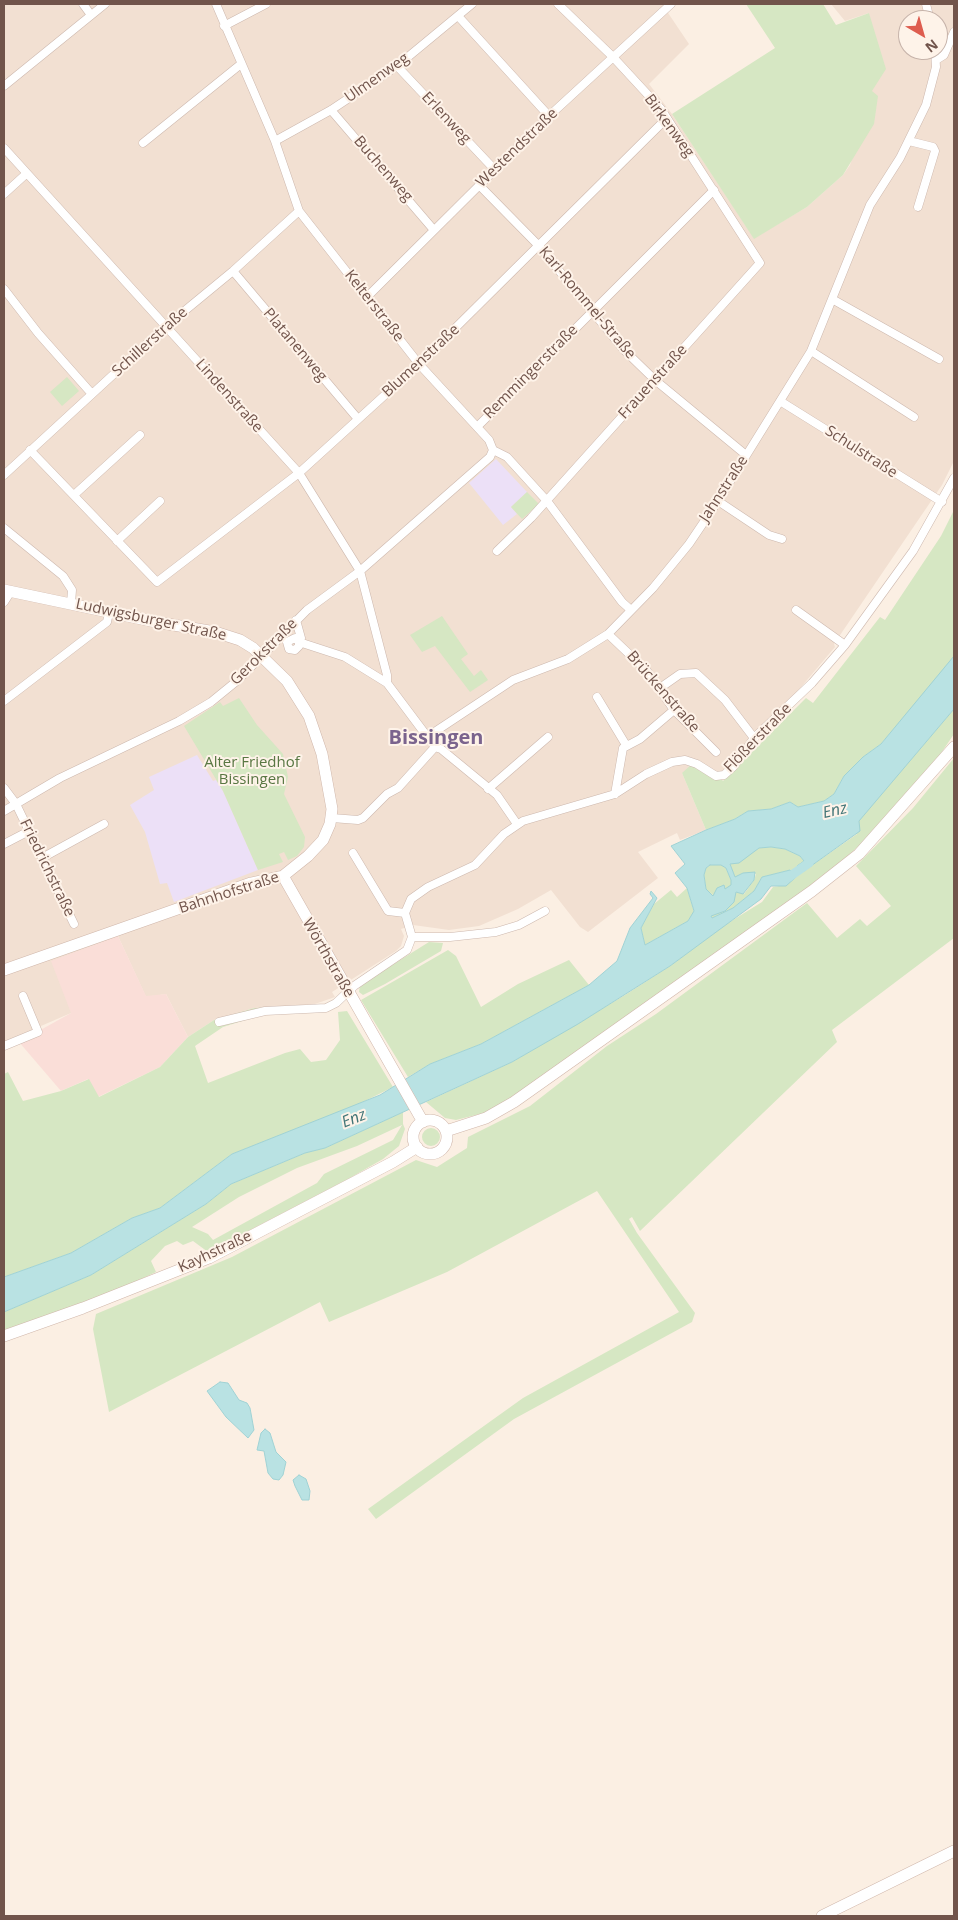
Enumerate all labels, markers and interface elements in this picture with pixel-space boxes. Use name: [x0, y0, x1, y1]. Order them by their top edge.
north arrow: [898, 10, 948, 60]
text: N: [922, 35, 942, 57]
street label: Ulmenweg: [341, 49, 413, 107]
street label: Erlenweg: [418, 88, 474, 148]
street label: Birkenweg: [640, 91, 698, 161]
street label: Westendstraße: [473, 105, 561, 191]
street label: Buchenweg: [350, 132, 416, 206]
street label: Karl-Rommel-Straße: [535, 243, 639, 363]
street label: Kelterstraße: [340, 267, 408, 345]
street label: Schillerstraße: [109, 303, 191, 381]
street label: Platanenweg: [259, 305, 331, 385]
street label: Blumenstraße: [379, 321, 463, 401]
street label: Remmingerstraße: [480, 321, 582, 423]
street label: Frauenstraße: [615, 341, 691, 423]
street label: Lindenstraße: [191, 356, 267, 436]
street label: Schulstraße: [822, 422, 900, 482]
street label: Jahnstraße: [696, 452, 752, 526]
street label: Ludwigsburger Straße: [74, 595, 228, 645]
street label: Gerokstraße: [227, 615, 301, 689]
street label: Brückenstraße: [623, 647, 703, 737]
street label: Flößerstraße: [721, 700, 795, 776]
district label: Bissingen: [389, 726, 483, 750]
park label: Alter Friedhof Bissingen: [204, 754, 300, 789]
water label: Enz: [821, 799, 849, 823]
street label: Friedrichstraße: [16, 816, 78, 920]
street label: Bahnhofstraße: [177, 868, 281, 918]
street label: Wörthstraße: [298, 915, 358, 1001]
water label: Enz: [339, 1105, 369, 1133]
street label: Kayhstraße: [175, 1227, 255, 1277]

